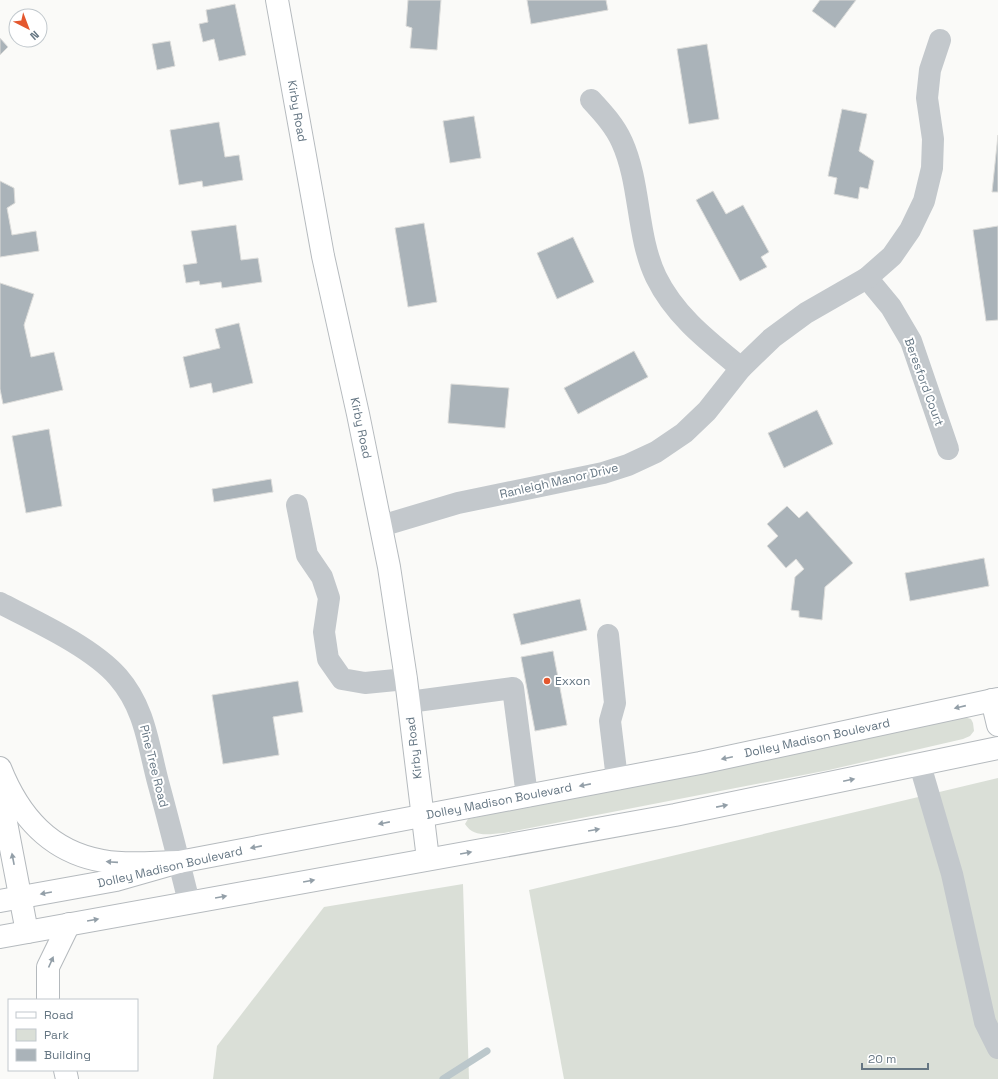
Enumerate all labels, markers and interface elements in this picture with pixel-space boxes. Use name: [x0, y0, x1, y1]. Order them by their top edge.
north arrow: [8, 8, 48, 48]
text: N: [27, 28, 42, 43]
street label: Kirby Road: [284, 79, 310, 143]
street label: Beresford Court: [901, 336, 947, 428]
street label: Kirby Road: [347, 396, 375, 460]
street label: Ranleigh Manor Drive: [498, 460, 620, 502]
place label: Exxon: [555, 673, 590, 689]
marker: Exxon: [542, 676, 552, 686]
one-way arrow: [954, 705, 966, 711]
street label: Dolley Madison Boulevard: [743, 715, 891, 761]
street label: Kirby Road: [402, 716, 426, 780]
street label: Pine Tree Road: [136, 723, 172, 809]
one-way arrow: [721, 755, 733, 761]
one-way arrow: [843, 776, 856, 782]
street label: Dolley Madison Boulevard: [425, 779, 573, 823]
one-way arrow: [579, 782, 592, 788]
one-way arrow: [716, 803, 728, 809]
one-way arrow: [378, 820, 390, 826]
one-way arrow: [588, 827, 600, 833]
street label: Dolley Madison Boulevard: [96, 843, 244, 891]
one-way arrow: [250, 845, 262, 851]
one-way arrow: [460, 849, 472, 855]
one-way arrow: [9, 853, 15, 865]
one-way arrow: [106, 859, 119, 866]
one-way arrow: [303, 878, 315, 884]
one-way arrow: [40, 890, 52, 896]
one-way arrow: [215, 894, 228, 900]
one-way arrow: [87, 917, 100, 923]
one-way arrow: [48, 956, 54, 967]
legend: [8, 999, 138, 1071]
text: Road: [44, 1007, 73, 1023]
text: Park: [44, 1027, 69, 1043]
scale bar: [862, 1045, 928, 1071]
text: Building: [44, 1047, 91, 1063]
text: 20 m: [868, 1051, 896, 1067]

